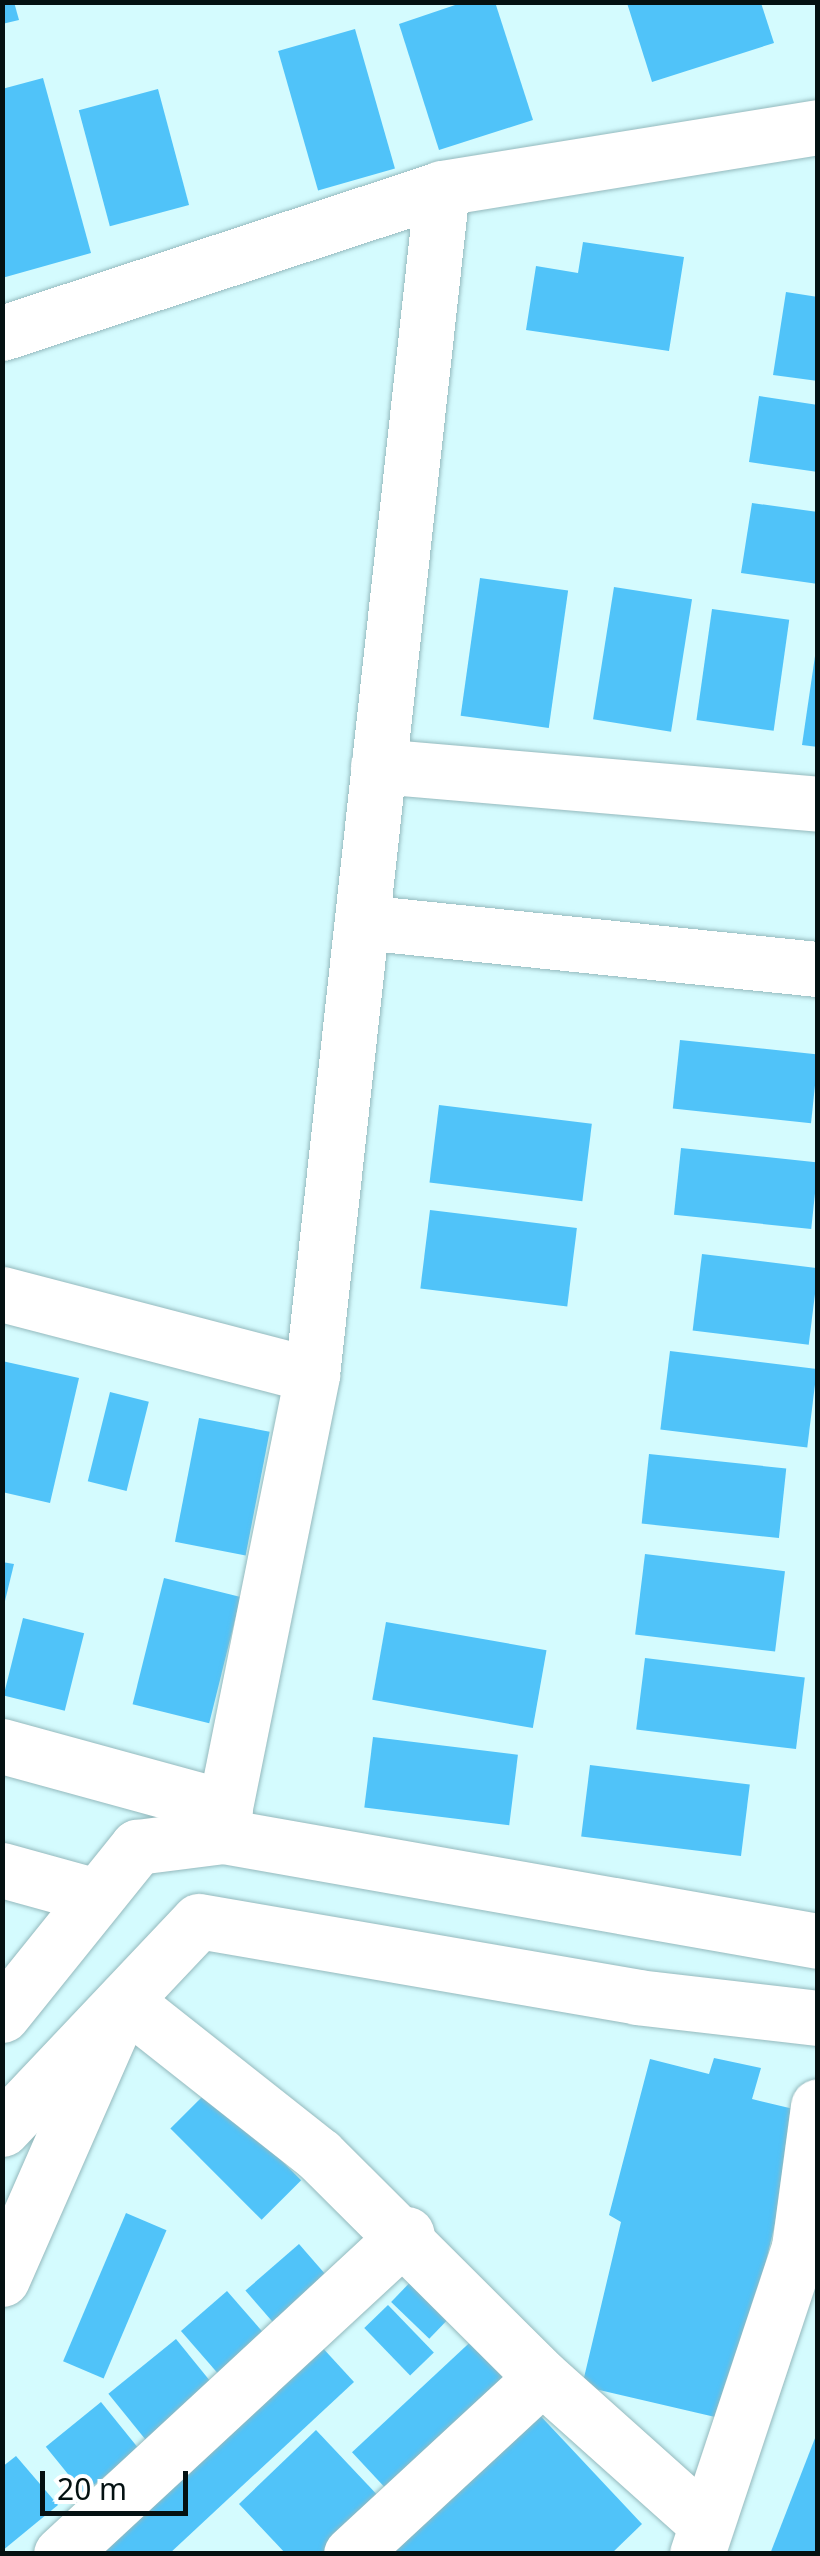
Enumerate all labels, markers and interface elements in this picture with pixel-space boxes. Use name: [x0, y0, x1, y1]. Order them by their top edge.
scale bar: [45, 2451, 192, 2513]
text: 20 m: [57, 2468, 127, 2509]

